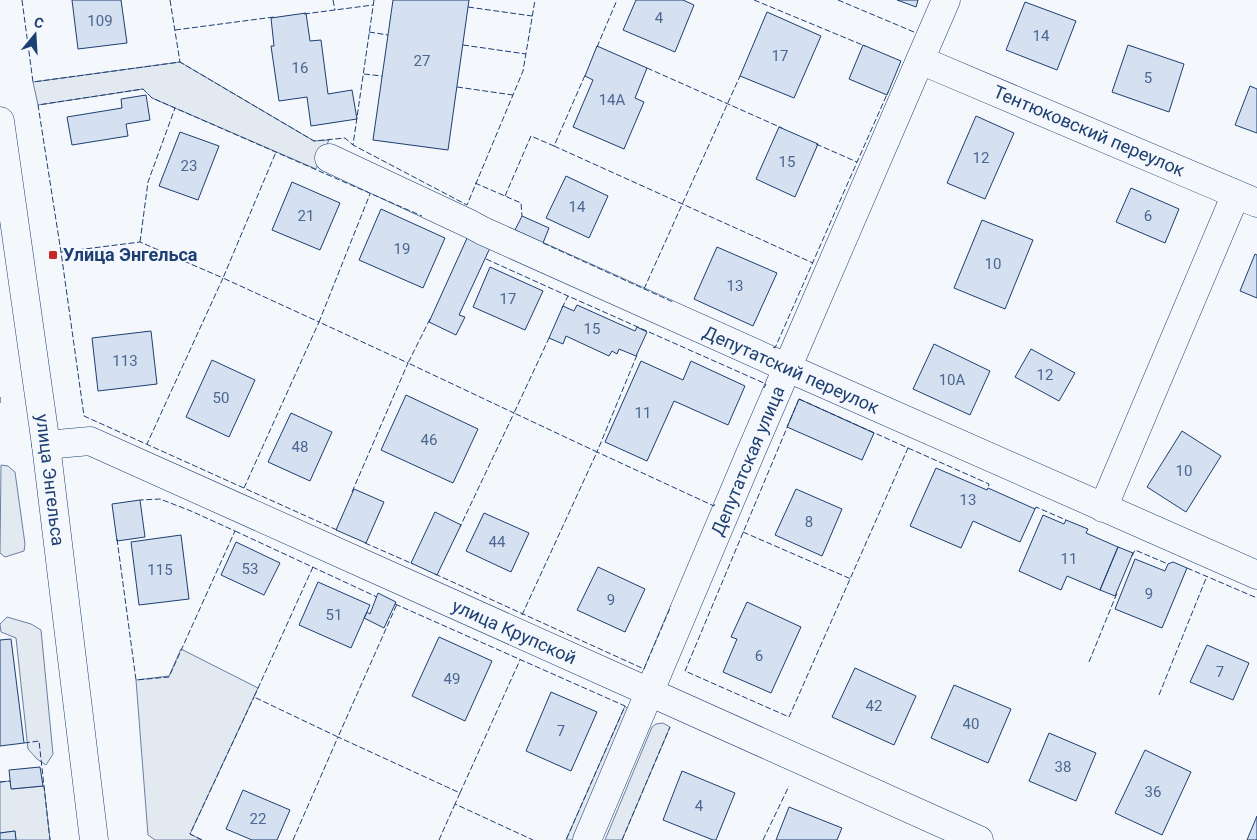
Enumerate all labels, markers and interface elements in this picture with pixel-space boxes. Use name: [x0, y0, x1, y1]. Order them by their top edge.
house number: 4: [655, 9, 664, 27]
north arrow: [10, 10, 60, 60]
house number: 109: [87, 12, 113, 30]
text: С: [32, 14, 46, 32]
house number: 14: [1033, 27, 1050, 45]
house number: 17: [772, 47, 788, 65]
house number: 27: [414, 52, 430, 70]
house number: 16: [292, 59, 308, 77]
house number: 5: [1144, 69, 1152, 87]
street label: Тентюковский переулок: [990, 81, 1188, 180]
house number: 14А: [599, 91, 626, 109]
house number: 12: [973, 149, 989, 167]
house number: 15: [779, 153, 795, 171]
house number: 23: [181, 157, 197, 175]
house number: 14: [569, 198, 586, 216]
house number: 21: [298, 207, 314, 225]
house number: 6: [1144, 207, 1152, 225]
house number: 19: [394, 240, 410, 258]
place label: Улица Энгельса: [63, 244, 198, 265]
marker: Улица Энгельса: [47, 249, 59, 261]
house number: 10: [985, 255, 1001, 273]
house number: 13: [727, 277, 743, 295]
house number: 17: [500, 290, 516, 308]
house number: 15: [584, 320, 600, 338]
street label: Депутатский переулок: [700, 321, 883, 418]
house number: 113: [112, 352, 138, 370]
house number: 12: [1037, 366, 1053, 384]
house number: 10А: [939, 371, 966, 389]
street label: Депутатская улица: [706, 383, 789, 539]
house number: 50: [213, 389, 229, 407]
house number: 11: [635, 404, 651, 422]
street label: улица Энгельса: [32, 413, 69, 547]
house number: 46: [421, 431, 437, 449]
house number: 48: [292, 438, 308, 456]
house number: 10: [1176, 462, 1192, 480]
house number: 13: [960, 491, 976, 509]
house number: 8: [805, 513, 813, 531]
house number: 44: [489, 533, 506, 551]
house number: 11: [1061, 550, 1077, 568]
house number: 53: [242, 560, 258, 578]
house number: 115: [147, 561, 173, 579]
house number: 9: [1145, 585, 1153, 603]
house number: 9: [607, 591, 615, 609]
street label: улица Крупской: [449, 595, 580, 668]
house number: 51: [326, 606, 342, 624]
house number: 6: [755, 647, 763, 665]
house number: 7: [1216, 663, 1224, 681]
house number: 49: [444, 670, 460, 688]
house number: 42: [866, 697, 882, 715]
house number: 40: [963, 715, 979, 733]
house number: 7: [557, 722, 565, 740]
house number: 38: [1055, 758, 1071, 776]
house number: 36: [1145, 783, 1161, 801]
house number: 4: [695, 797, 704, 815]
house number: 22: [250, 810, 266, 828]

